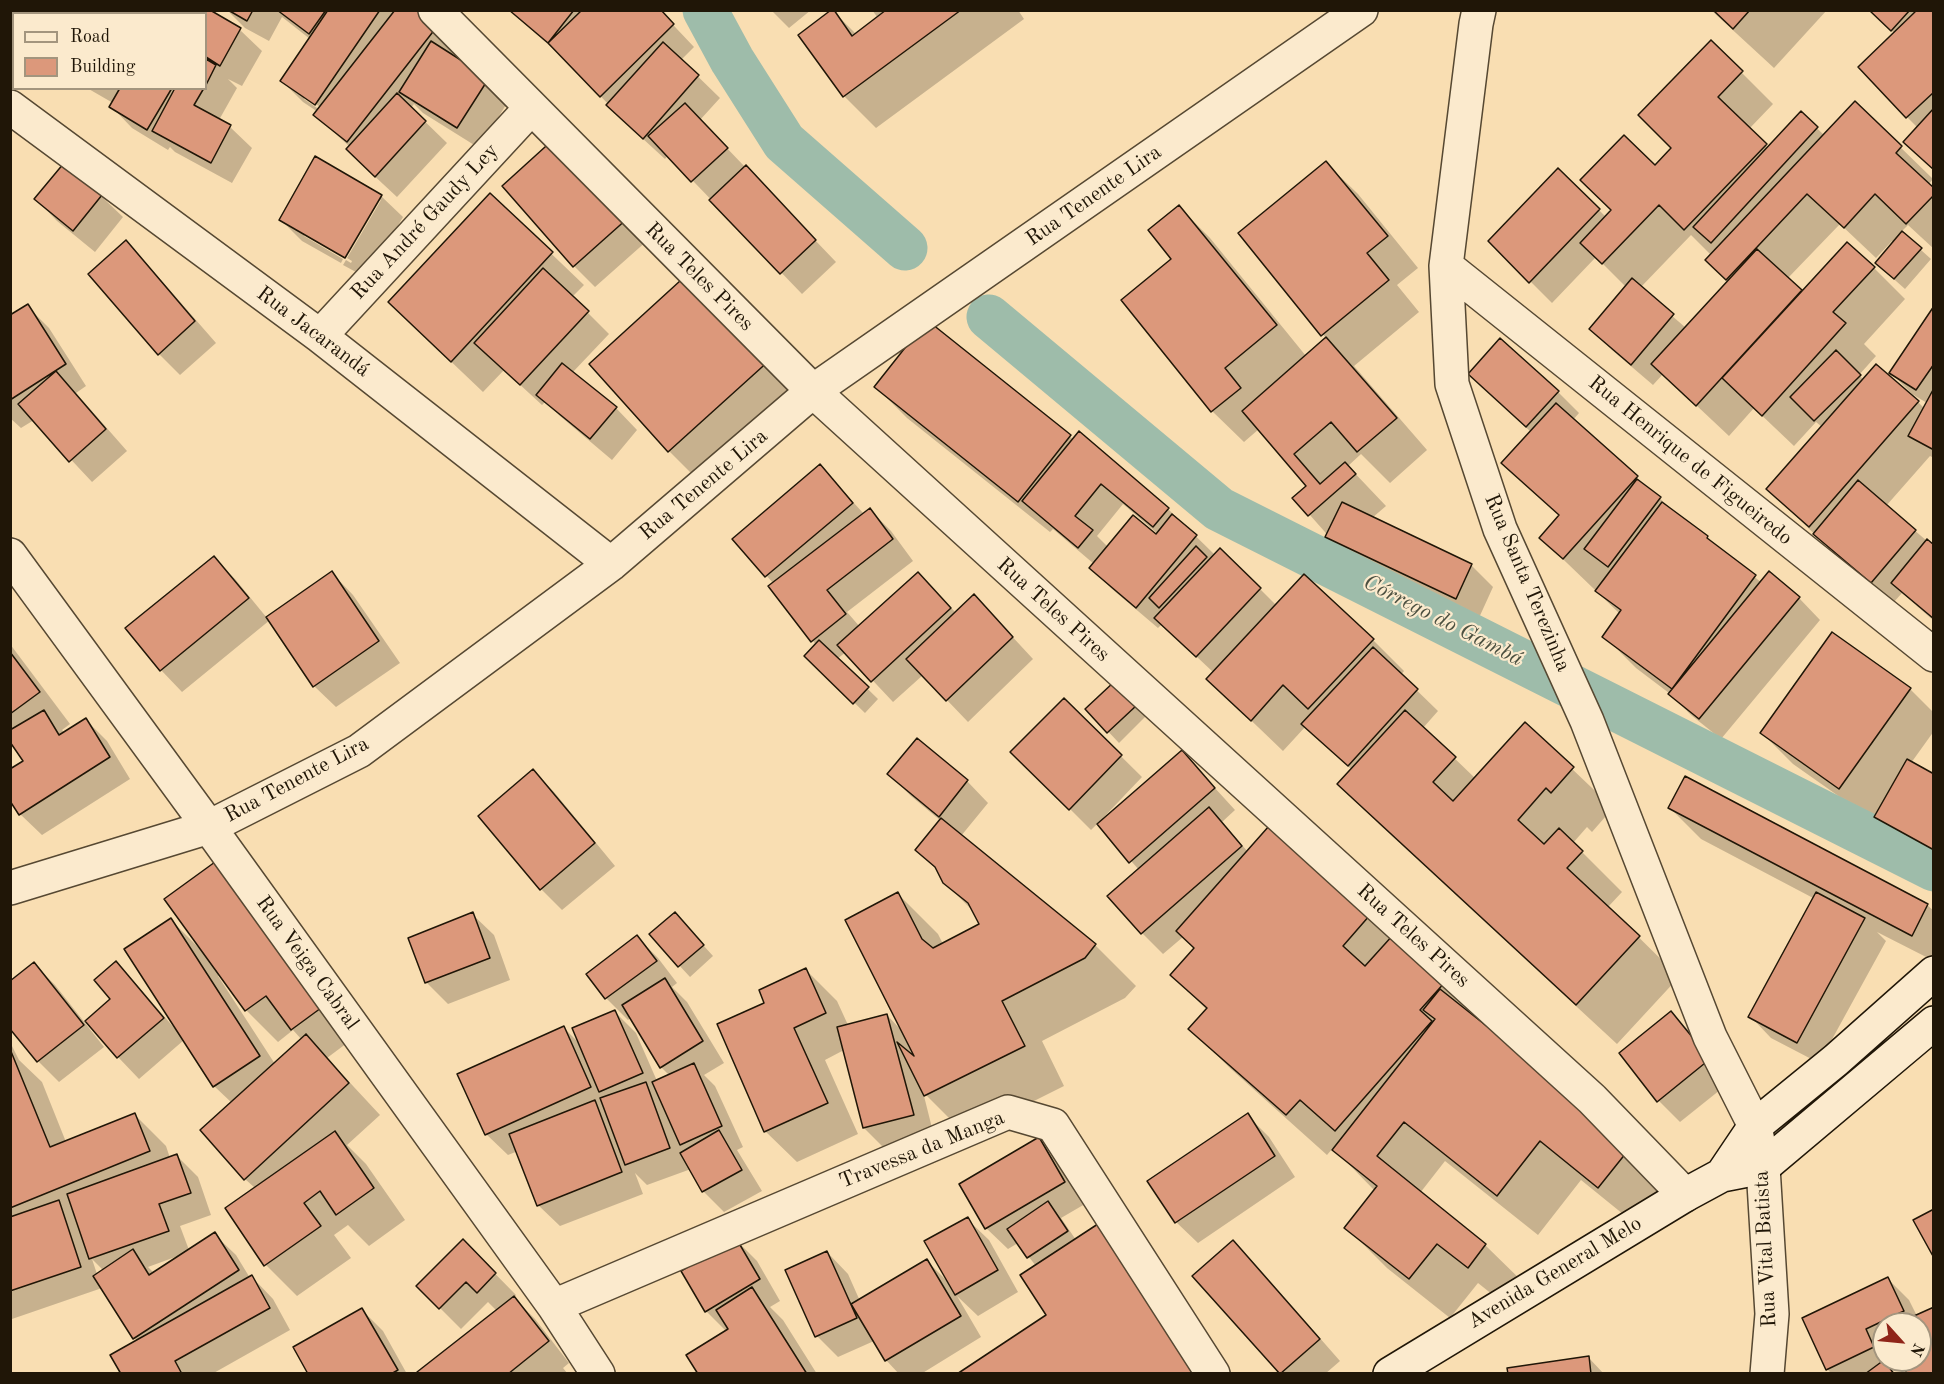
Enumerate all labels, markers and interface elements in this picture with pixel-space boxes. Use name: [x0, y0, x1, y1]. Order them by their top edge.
legend: [12, 12, 207, 90]
text: Road: [70, 28, 110, 46]
text: Building: [70, 58, 135, 76]
street label: Rua André Gaudy Ley: [346, 139, 504, 305]
street label: Rua Tenente Lira: [1021, 140, 1167, 252]
street label: Rua Teles Pires: [639, 217, 759, 337]
street label: Rua Jacarandá: [251, 281, 375, 383]
street label: Rua Henrique de Figueiredo: [1583, 371, 1797, 551]
street label: Rua Tenente Lira: [635, 424, 773, 546]
street label: Rua Santa Terezinha: [1478, 490, 1576, 676]
street label: Rua Teles Pires: [991, 553, 1115, 667]
water label: Córrego do Gambá: [1359, 569, 1527, 673]
street label: Rua Tenente Lira: [221, 731, 373, 829]
street label: Rua Teles Pires: [1351, 879, 1475, 993]
street label: Rua Veiga Cabral: [250, 891, 364, 1035]
street label: Travessa da Manga: [836, 1105, 1008, 1195]
street label: Rua Vital Batista: [1749, 1170, 1783, 1328]
street label: Avenida General Melo: [1463, 1211, 1647, 1335]
north arrow: [1872, 1312, 1932, 1372]
text: N: [1906, 1340, 1926, 1358]

